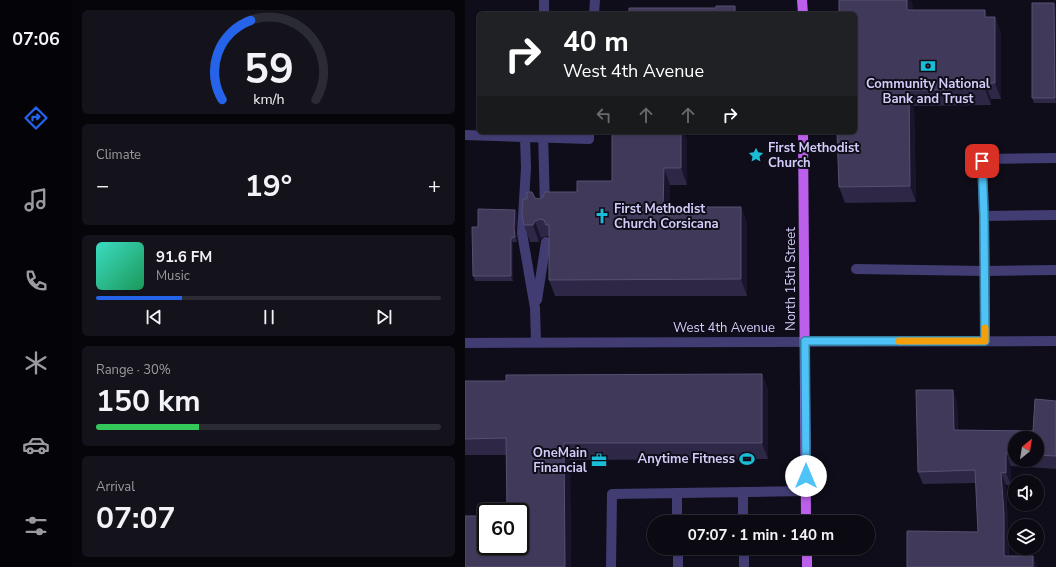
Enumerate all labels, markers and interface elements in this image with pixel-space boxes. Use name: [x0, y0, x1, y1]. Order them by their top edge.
text: 40 m: [563, 23, 629, 61]
text: 07:06: [12, 27, 60, 51]
icon: right: [497, 28, 549, 80]
text: 59: [244, 41, 293, 98]
bank icon: Community National Bank and Trust: [919, 57, 937, 75]
text: West 4th Avenue: [563, 59, 704, 83]
place label: Community National Bank and Trust: [866, 75, 991, 108]
text: km/h: [253, 90, 284, 109]
icon: directions: [22, 104, 50, 132]
icon: left: [593, 104, 615, 126]
icon: ahead: [635, 104, 657, 126]
icon: ahead: [677, 104, 699, 126]
icon: right: [719, 104, 741, 126]
place label: First Methodist Church: [768, 139, 860, 172]
pin: [965, 144, 999, 178]
text: Climate: [96, 146, 141, 164]
place icon: First Methodist Church: [747, 146, 765, 164]
icon: arrive: [971, 150, 993, 172]
text: 19°: [245, 166, 292, 207]
text: −: [96, 171, 109, 201]
text: +: [428, 171, 441, 201]
icon: music: [22, 186, 50, 214]
place label: First Methodist Church Corsicana: [614, 200, 719, 233]
church icon: First Methodist Church Corsicana: [593, 207, 611, 225]
street label: North 15th Street: [782, 227, 800, 331]
text: 91.6 FM: [156, 247, 212, 267]
icon: phone: [22, 267, 50, 295]
text: Music: [156, 267, 190, 285]
icon: previous: [143, 306, 165, 328]
icon: pause: [258, 306, 280, 328]
icon: next: [373, 306, 395, 328]
street label: West 4th Avenue: [673, 319, 775, 337]
icon: climate: [22, 349, 50, 377]
text: Range · 30%: [96, 361, 171, 379]
text: 150 km: [96, 381, 201, 422]
icon: car: [22, 431, 50, 459]
north arrow: [1008, 431, 1044, 467]
map controls: [1008, 431, 1044, 555]
place label: OneMain Financial: [533, 444, 588, 477]
place label: Anytime Fitness: [638, 450, 735, 468]
sports icon: Anytime Fitness: [738, 450, 756, 468]
office icon: OneMain Financial: [590, 451, 608, 469]
position arrow: [785, 455, 827, 497]
button: sound: [1008, 475, 1044, 511]
text: Arrival: [96, 478, 135, 496]
text: 07:07: [96, 498, 175, 539]
speed limit sign: 60: [477, 503, 529, 555]
icon: filters: [22, 512, 50, 540]
button: layers: [1008, 519, 1044, 555]
text: 07:07 · 1 min · 140 m: [688, 525, 834, 545]

